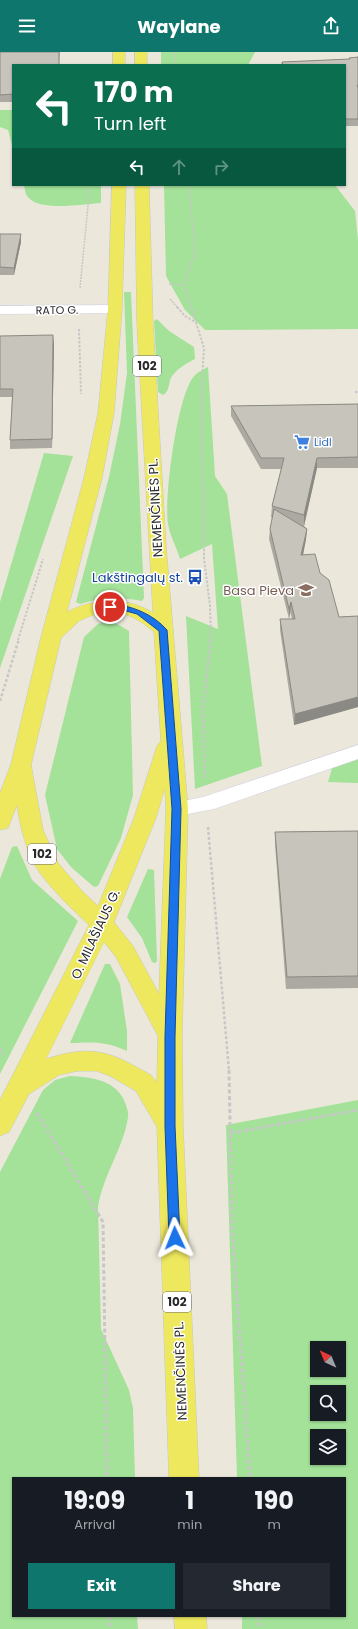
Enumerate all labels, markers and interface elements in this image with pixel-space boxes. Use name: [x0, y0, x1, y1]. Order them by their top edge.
text: Waylane: [137, 14, 221, 39]
icon: menu: [16, 15, 38, 37]
icon: share: [320, 15, 342, 37]
text: 170 m: [94, 73, 173, 112]
icon: left: [28, 80, 80, 132]
text: Turn left: [94, 111, 166, 136]
icon: left: [126, 156, 148, 178]
icon: ahead: [168, 156, 190, 178]
icon: right: [210, 156, 232, 178]
street label: RATO G.: [36, 302, 78, 318]
road number: 102: [133, 356, 161, 376]
supermarket icon: Lidl: [293, 433, 311, 451]
place label: Lidl: [314, 434, 332, 450]
street label: NEMENČINĖS PL.: [143, 458, 168, 558]
place label: Lakštingalų st.: [92, 568, 183, 587]
bus stop icon: Lakštingalų st.: [186, 568, 204, 586]
place label: Basa Pieva: [223, 581, 294, 600]
school or university icon: Basa Pieva: [297, 581, 315, 599]
pin: [93, 590, 127, 624]
icon: arrive: [99, 596, 121, 618]
road number: 102: [28, 844, 56, 864]
street label: O. MILAŠIAUS G.: [66, 886, 125, 982]
position arrow: [154, 1217, 196, 1259]
road number: 102: [163, 1292, 191, 1312]
street label: NEMENČINĖS PL.: [169, 1321, 192, 1421]
north arrow: [310, 1341, 346, 1377]
map controls: [310, 1341, 346, 1465]
button: search: [310, 1385, 346, 1421]
button: layers: [310, 1429, 346, 1465]
text: 19:09: [64, 1484, 125, 1517]
text: 1: [185, 1484, 194, 1517]
text: 190: [254, 1484, 294, 1517]
text: Arrival: [74, 1515, 115, 1534]
text: min: [177, 1515, 202, 1534]
text: m: [267, 1515, 281, 1534]
button: Exit: [28, 1563, 175, 1609]
button: Share: [183, 1563, 330, 1609]

